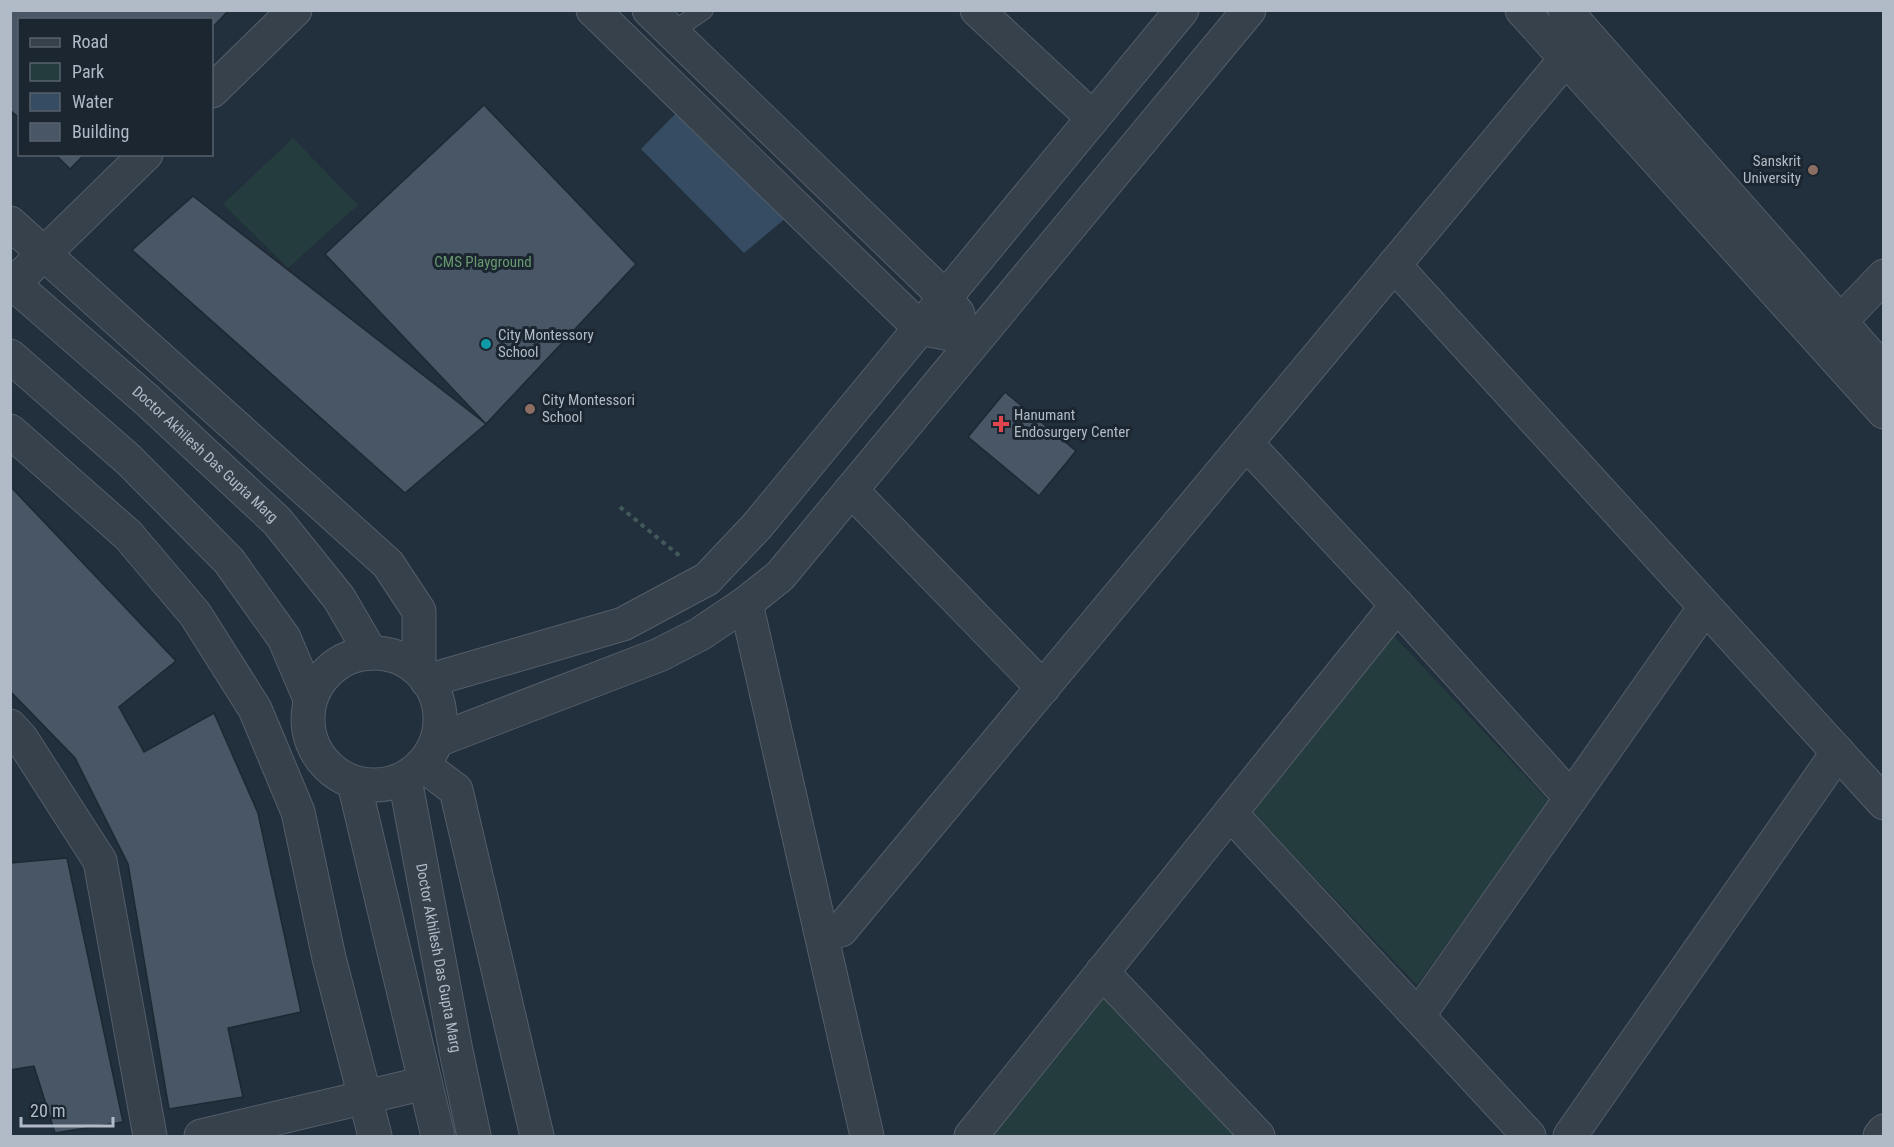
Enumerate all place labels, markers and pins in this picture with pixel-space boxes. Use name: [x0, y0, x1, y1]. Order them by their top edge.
place label: Sanskrit University: [1743, 152, 1801, 187]
marker: Sanskrit University: [1806, 163, 1820, 177]
place label: City Montessory School: [498, 326, 594, 361]
marker: City Montessory School: [479, 337, 493, 351]
place label: City Montessori School: [542, 391, 635, 426]
marker: City Montessori School: [523, 402, 537, 416]
place label: Hanumant Endosurgery Center: [1014, 406, 1130, 441]
marker: Hanumant Endosurgery Center: [992, 415, 1010, 433]

